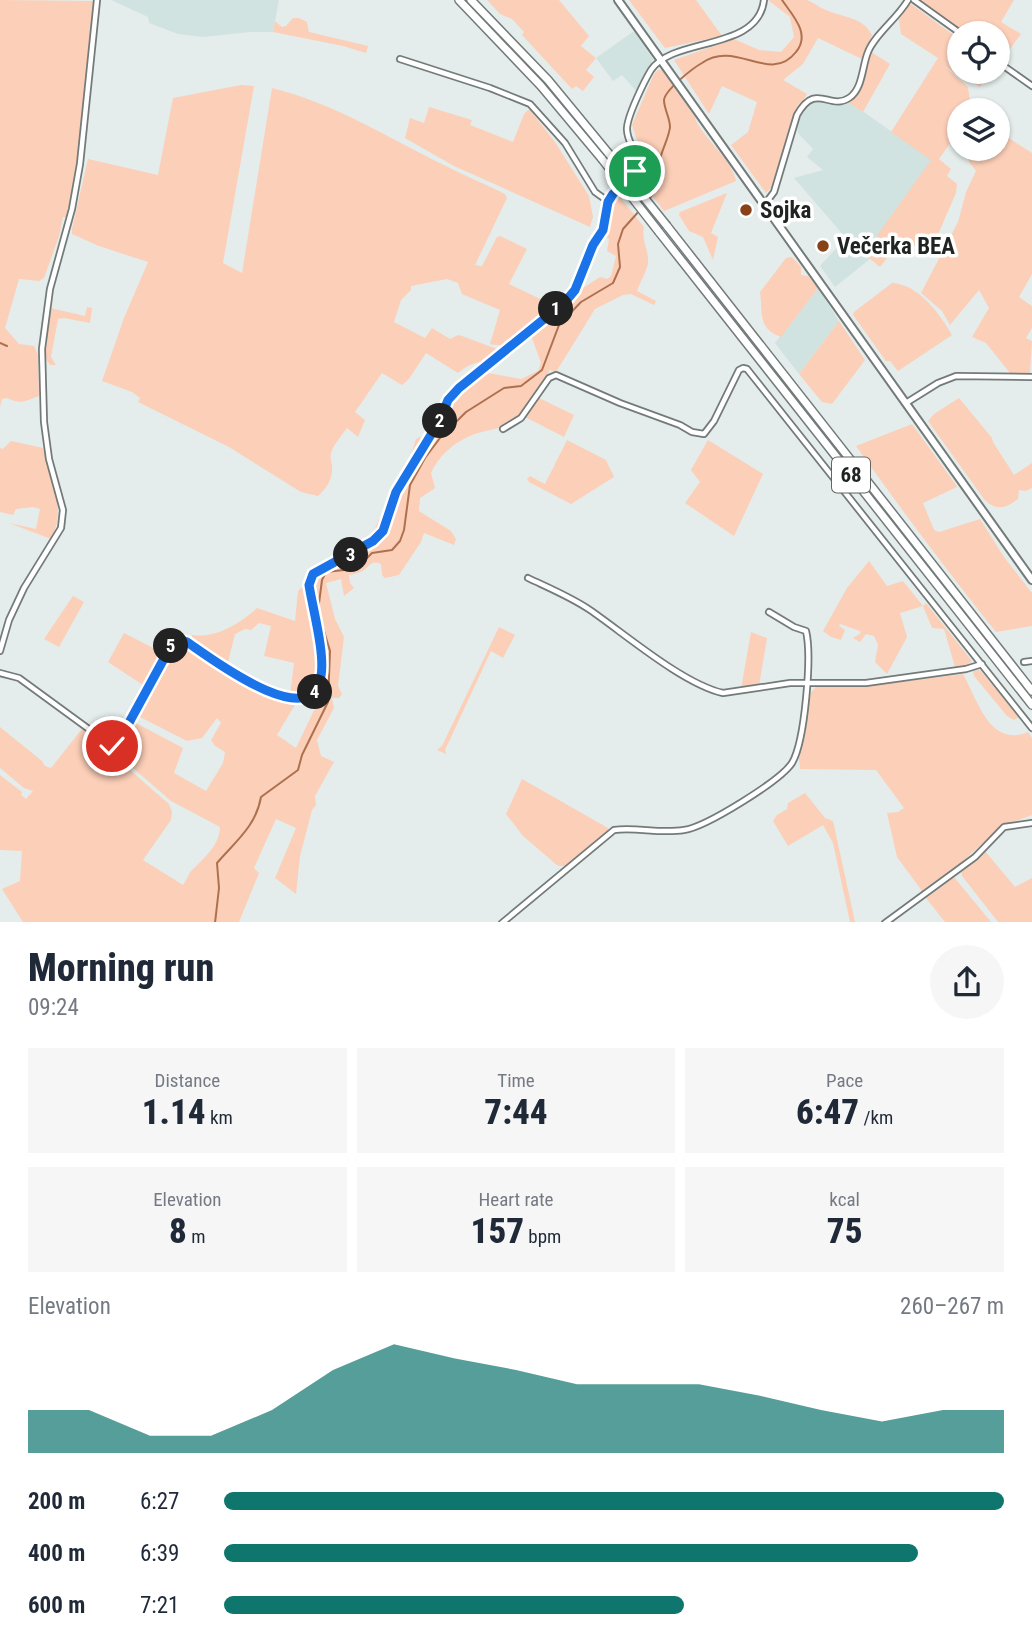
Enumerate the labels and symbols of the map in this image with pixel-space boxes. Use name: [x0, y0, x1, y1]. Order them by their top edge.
pin: [605, 141, 665, 201]
place label: Sojka: [760, 197, 811, 224]
marker: Sojka: [738, 202, 754, 218]
place label: Večerka BEA: [837, 233, 955, 260]
marker: Večerka BEA: [815, 238, 831, 254]
pin: 1: [538, 292, 574, 326]
pin: 2: [422, 404, 458, 438]
road number: 68: [832, 458, 870, 492]
pin: 3: [334, 538, 368, 572]
pin: 5: [154, 628, 188, 664]
pin: 4: [298, 674, 332, 710]
pin: [82, 716, 142, 776]

